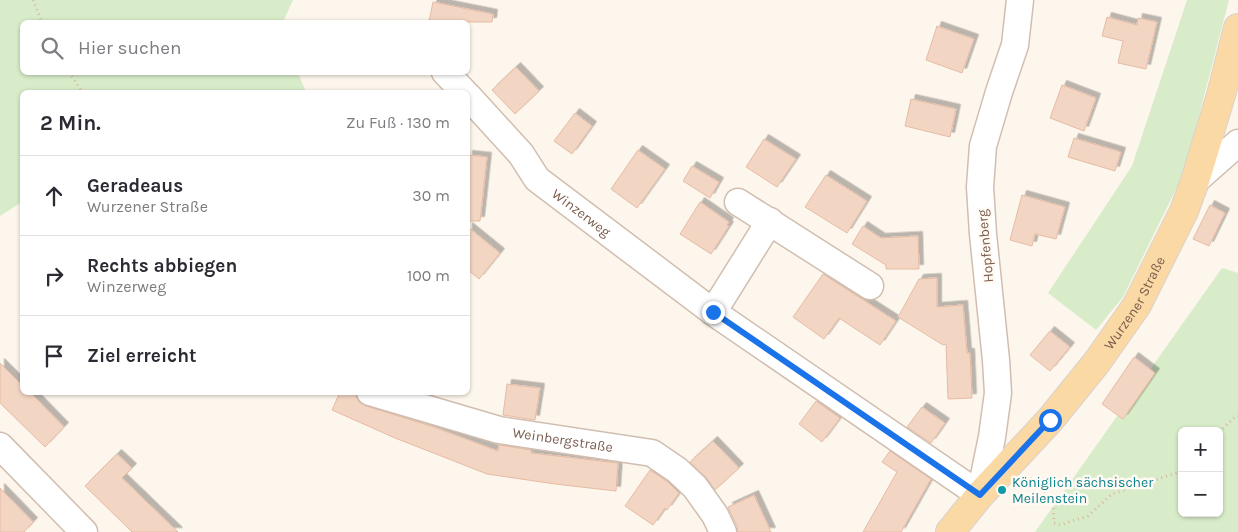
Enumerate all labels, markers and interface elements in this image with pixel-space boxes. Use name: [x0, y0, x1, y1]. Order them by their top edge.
search box: [20, 20, 470, 75]
icon: search: [38, 34, 66, 62]
text: Hier suchen: [78, 37, 181, 59]
text: 2 Min.: [40, 111, 101, 135]
text: Zu Fuß · 130 m: [346, 113, 450, 132]
text: Geradeaus: [87, 175, 183, 197]
icon: ahead: [40, 182, 68, 210]
street label: Winzerweg: [548, 185, 614, 241]
text: 30 m: [412, 186, 450, 205]
text: Wurzener Straße: [87, 197, 208, 216]
street label: Hopfenberg: [974, 208, 997, 283]
street label: Wurzener Straße: [1100, 254, 1169, 353]
text: Rechts abbiegen: [87, 255, 237, 277]
icon: right: [40, 262, 68, 290]
text: 100 m: [407, 266, 450, 285]
text: Winzerweg: [87, 277, 166, 296]
route end: [702, 301, 725, 324]
icon: arrive: [40, 342, 68, 370]
text: Ziel erreicht: [87, 345, 197, 367]
route start: [1039, 409, 1062, 432]
street label: Weinbergstraße: [511, 424, 614, 456]
map controls: [1178, 427, 1223, 517]
button: +: [1178, 427, 1223, 472]
button: −: [1178, 472, 1223, 517]
place label: Königlich sächsischer Meilenstein: [1012, 474, 1154, 507]
marker: Königlich sächsischer Meilenstein: [996, 484, 1008, 496]

